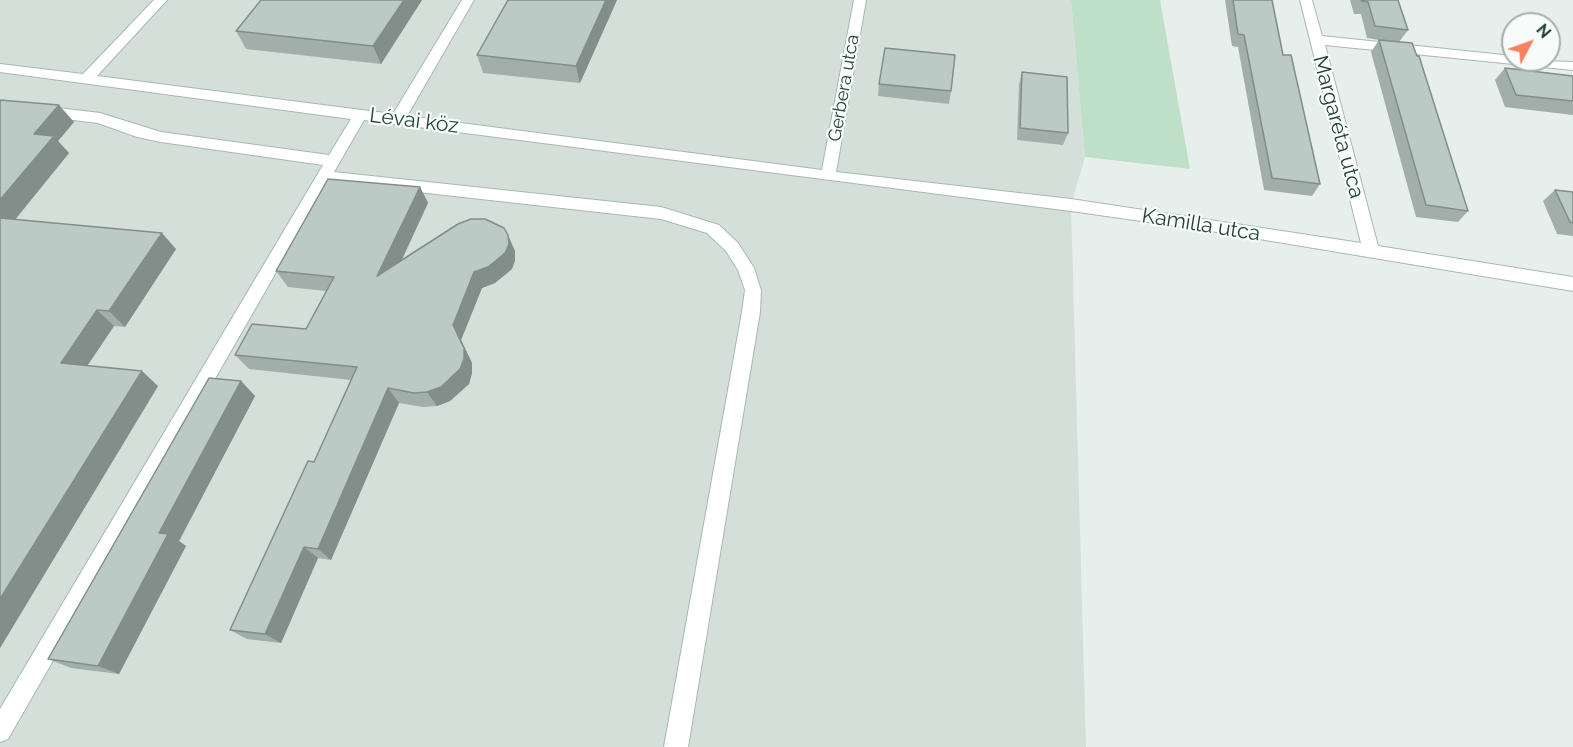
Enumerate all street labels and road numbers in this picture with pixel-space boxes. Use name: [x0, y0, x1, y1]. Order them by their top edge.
street label: Gerbera utca: [824, 33, 864, 143]
street label: Margaréta utca: [1307, 53, 1369, 201]
street label: Lévai köz: [368, 103, 460, 139]
street label: Kamilla utca: [1140, 203, 1262, 247]

